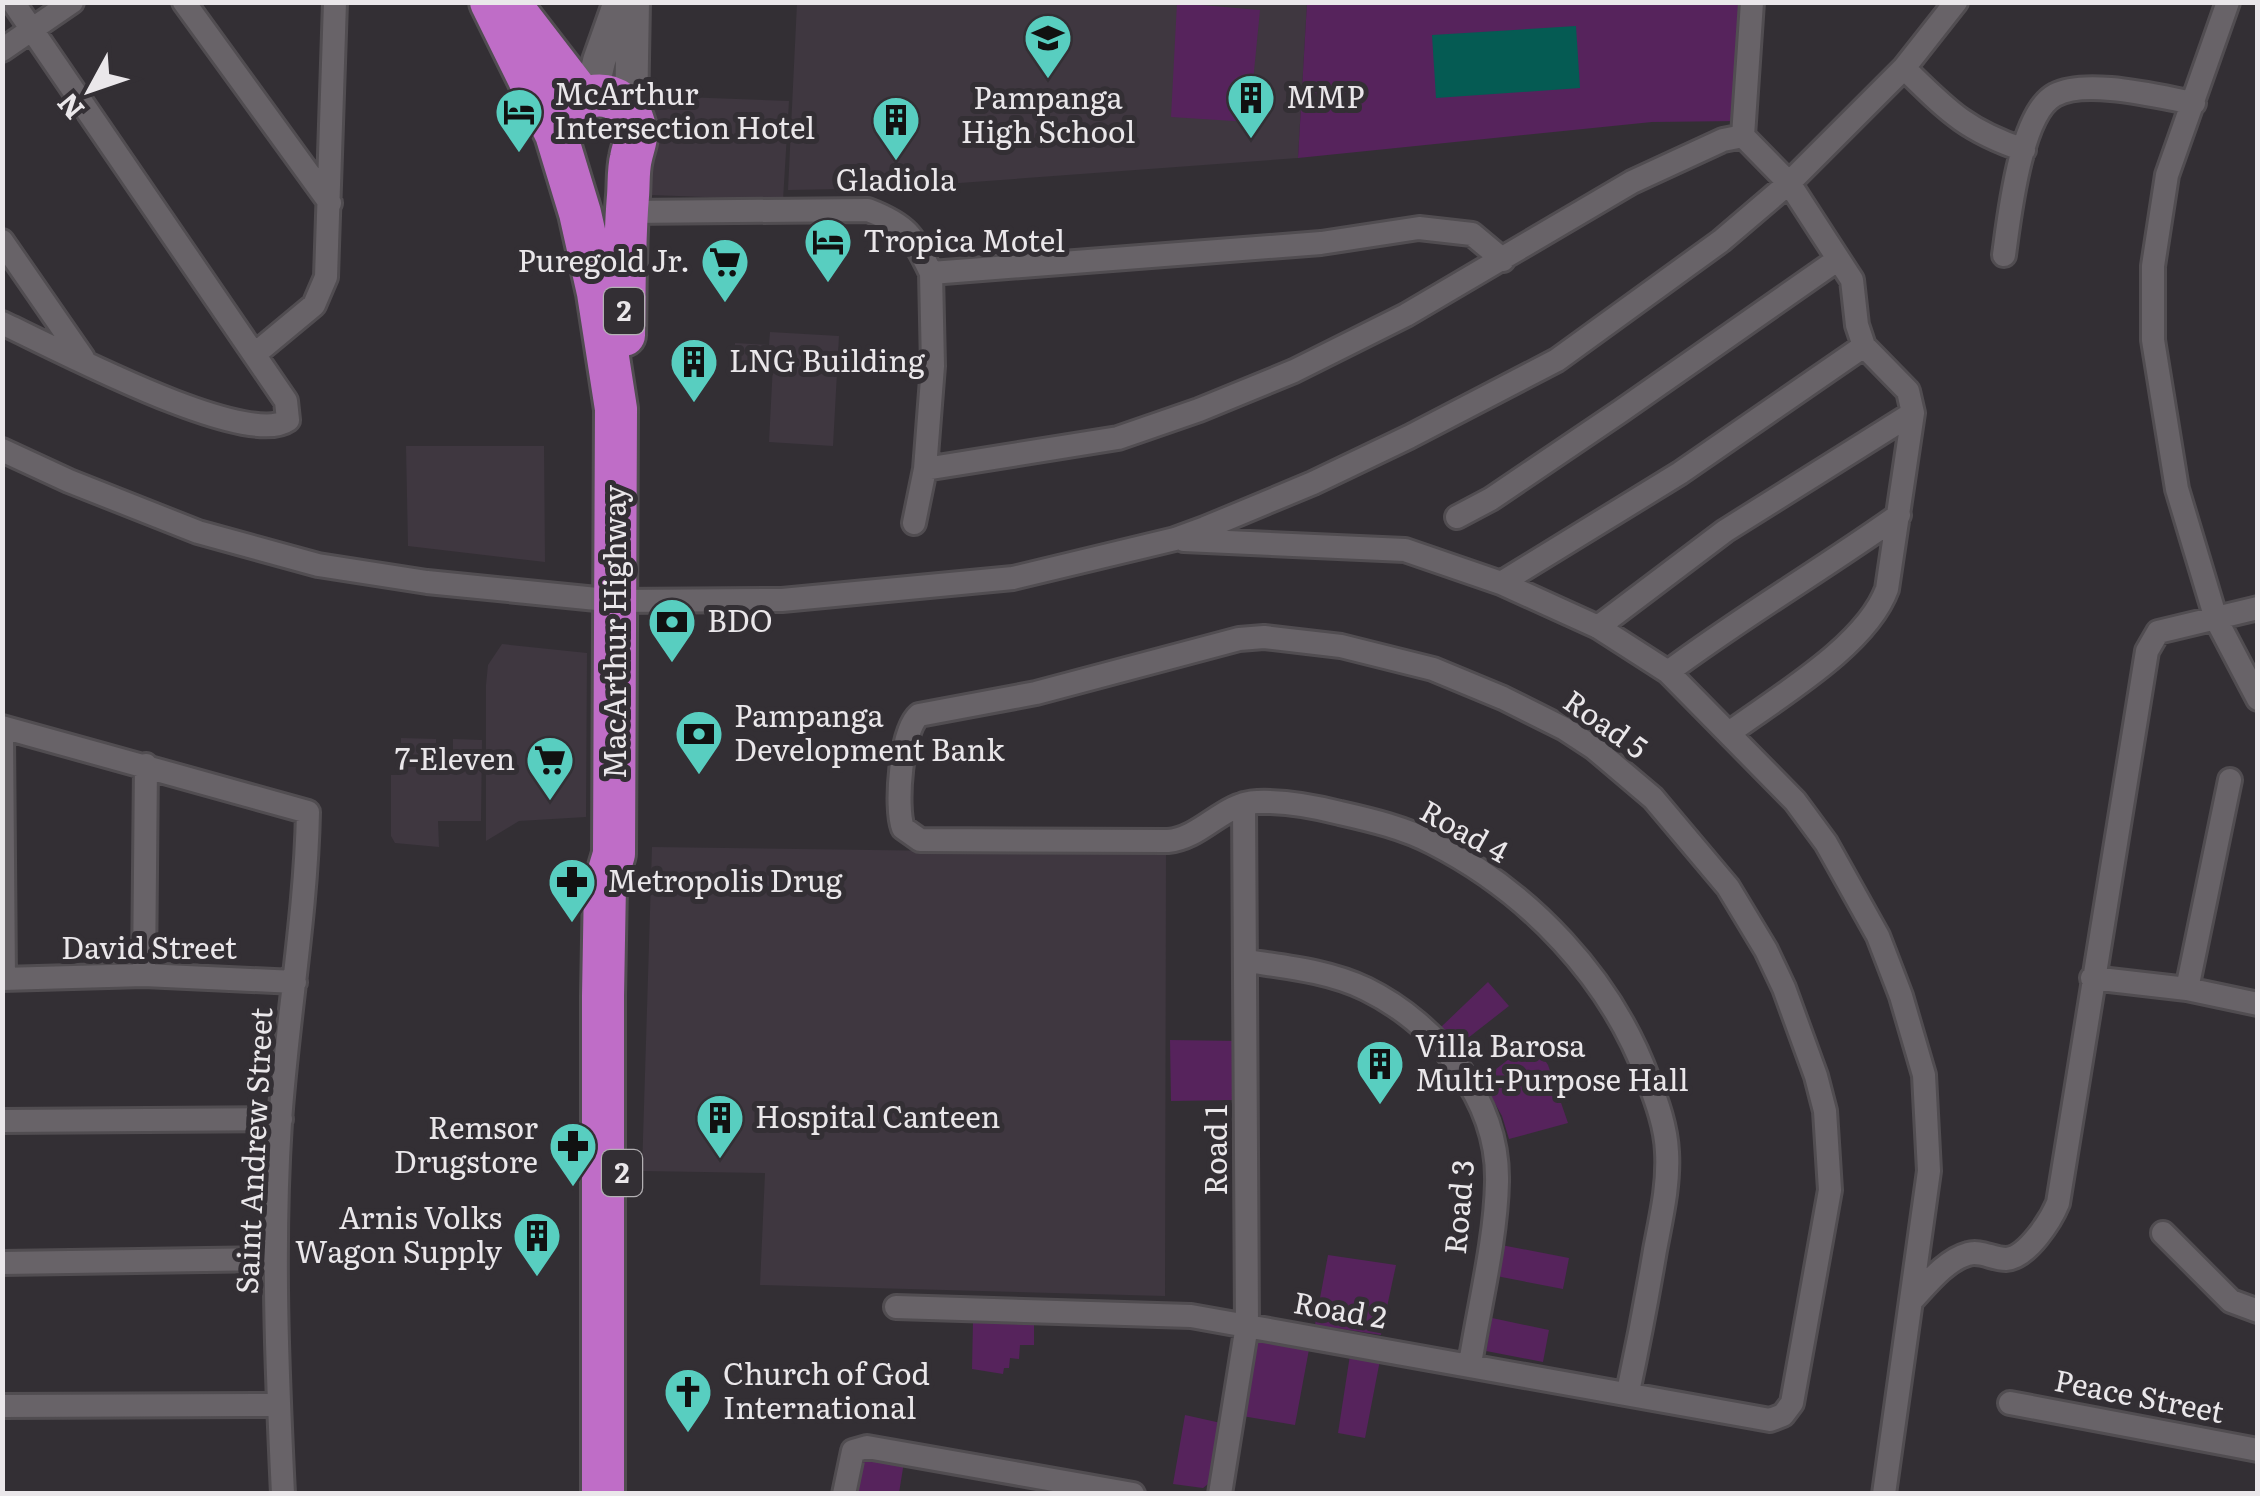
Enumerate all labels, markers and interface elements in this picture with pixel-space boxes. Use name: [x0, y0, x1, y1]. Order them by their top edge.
school or university icon: Pampanga High School: [1022, 12, 1074, 80]
north arrow: [40, 40, 140, 140]
place label: McArthur Intersection Hotel: [554, 70, 815, 148]
building icon: MMP: [1225, 72, 1277, 140]
place label: MMP: [1286, 73, 1364, 117]
place label: Pampanga High School: [961, 74, 1135, 152]
text: N: [46, 85, 93, 130]
hotel icon: McArthur Intersection Hotel: [493, 86, 545, 154]
building icon: Gladiola: [870, 94, 922, 162]
place label: Gladiola: [836, 156, 957, 200]
hotel icon: Tropica Motel: [802, 216, 854, 284]
place label: Tropica Motel: [863, 217, 1065, 261]
supermarket icon: Puregold Jr.: [699, 236, 751, 304]
place label: Puregold Jr.: [517, 237, 690, 281]
road number: 2: [604, 288, 644, 334]
building icon: LNG Building: [668, 336, 720, 404]
place label: LNG Building: [729, 337, 925, 381]
street label: MacArthur Highway: [591, 484, 635, 779]
bank icon: BDO: [646, 596, 698, 664]
place label: BDO: [707, 597, 773, 641]
street label: Road 5: [1556, 678, 1658, 768]
place label: Pampanga Development Bank: [734, 692, 1005, 770]
bank icon: Pampanga Development Bank: [673, 708, 725, 776]
supermarket icon: 7-Eleven: [524, 734, 576, 802]
place label: 7-Eleven: [395, 735, 515, 779]
street label: Road 4: [1413, 787, 1518, 872]
pharmacy icon: Metropolis Drug: [546, 856, 598, 924]
place label: Metropolis Drug: [607, 857, 843, 901]
street label: David Street: [61, 924, 237, 968]
street label: Saint Andrew Street: [223, 1006, 281, 1295]
place label: Villa Barosa Multi-Purpose Hall: [1415, 1022, 1689, 1100]
building icon: Villa Barosa Multi-Purpose Hall: [1354, 1038, 1406, 1106]
building icon: Hospital Canteen: [694, 1092, 746, 1160]
place label: Hospital Canteen: [755, 1093, 1000, 1137]
place label: Remsor Drugstore: [394, 1104, 538, 1182]
street label: Road 1: [1192, 1105, 1236, 1196]
pharmacy icon: Remsor Drugstore: [547, 1120, 599, 1188]
road number: 2: [602, 1150, 642, 1196]
street label: Road 3: [1431, 1157, 1483, 1256]
place label: Arnis Volks Wagon Supply: [295, 1194, 503, 1272]
building icon: Arnis Volks Wagon Supply: [511, 1210, 563, 1278]
street label: Road 2: [1290, 1278, 1391, 1338]
place label: Church of God International: [723, 1350, 930, 1428]
street label: Peace Street: [2051, 1356, 2228, 1432]
church icon: Church of God International: [662, 1366, 714, 1434]

